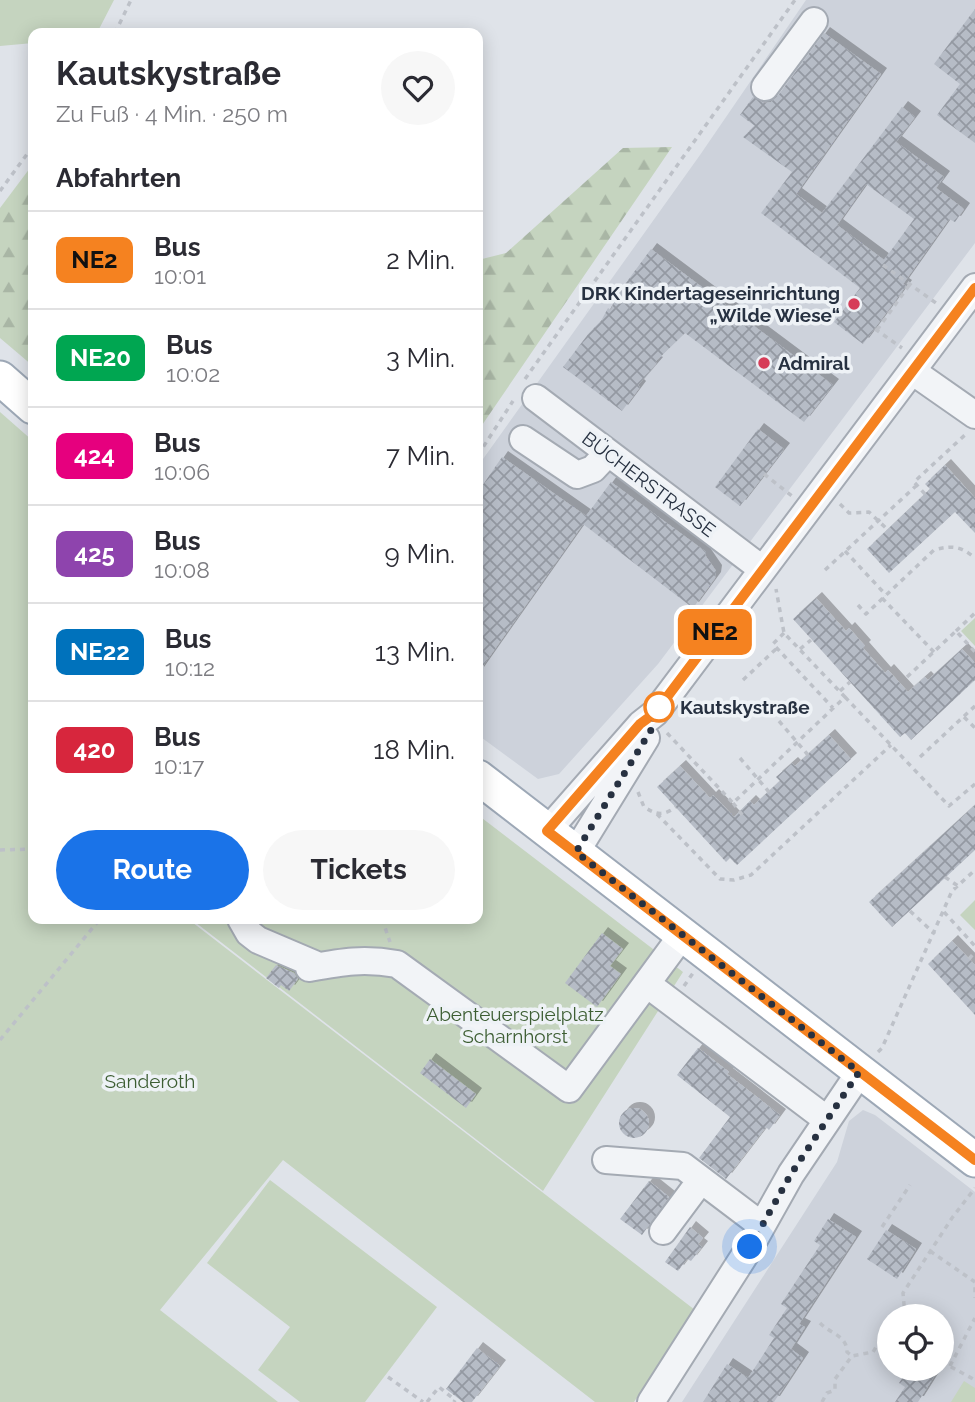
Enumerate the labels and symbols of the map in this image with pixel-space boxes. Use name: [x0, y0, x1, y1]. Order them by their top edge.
place label: DRK Kindertageseinrichtung „Wilde Wiese“: [581, 282, 840, 326]
marker: DRK Kindertageseinrichtung „Wilde Wiese“: [846, 296, 862, 312]
place label: Admiral: [778, 352, 850, 374]
marker: Admiral: [756, 355, 772, 371]
street label: BÜCHERSTRASSE: [578, 427, 720, 541]
line badge: NE2: [675, 609, 755, 655]
marker: Kautskystraße: [644, 692, 674, 722]
place label: Kautskystraße: [680, 696, 810, 718]
park label: Abenteuerspielplatz Scharnhorst: [426, 1003, 604, 1047]
park label: Sanderoth: [105, 1070, 195, 1092]
your location: [732, 1229, 767, 1264]

